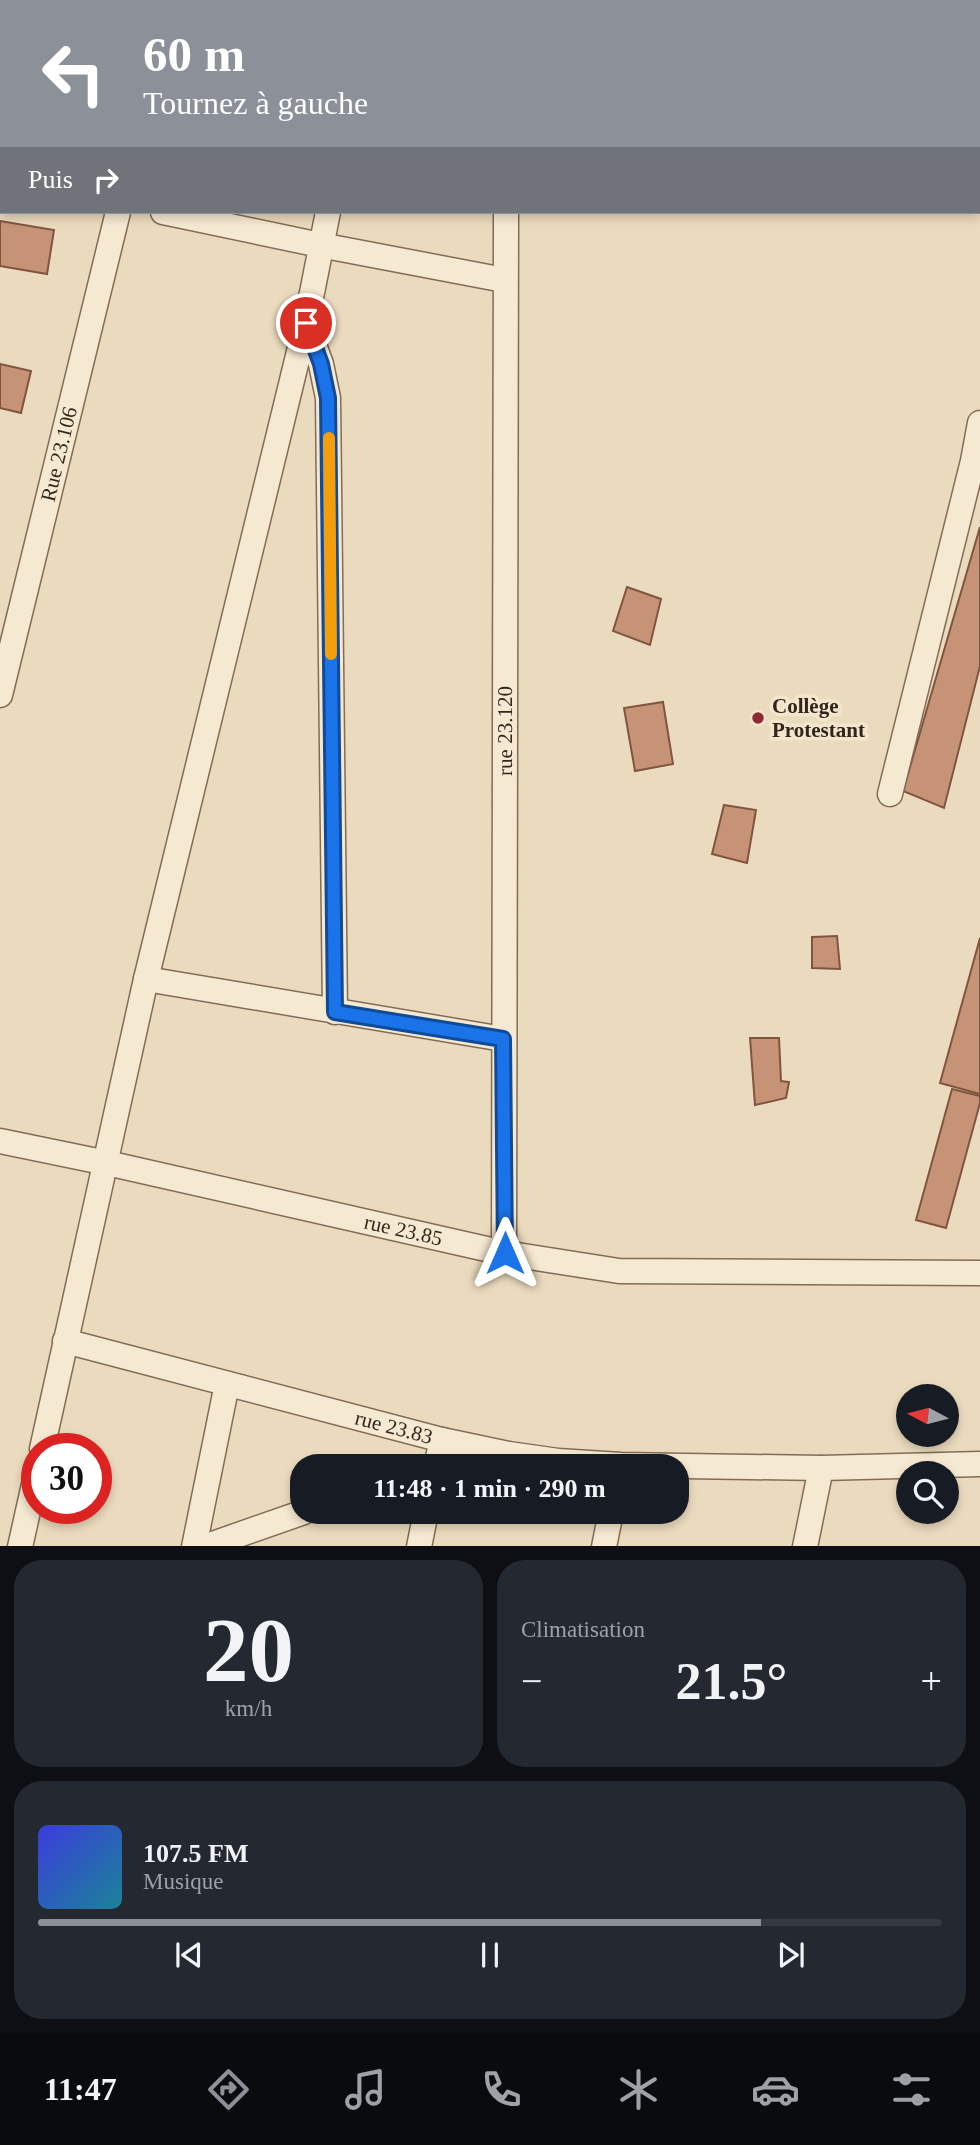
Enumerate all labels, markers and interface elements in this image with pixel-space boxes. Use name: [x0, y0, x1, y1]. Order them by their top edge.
text: 60 m: [143, 27, 245, 82]
icon: left: [28, 28, 119, 119]
text: Tournez à gauche: [143, 85, 368, 121]
icon: right: [87, 161, 125, 199]
text: Puis: [28, 165, 73, 194]
pin: [276, 293, 336, 353]
icon: arrive: [287, 304, 325, 342]
street label: Rue 23.106: [36, 404, 82, 504]
street label: rue 23.120: [493, 686, 517, 776]
place label: Collège Protestant: [772, 694, 865, 742]
marker: Collège Protestant: [750, 710, 766, 726]
street label: rue 23.85: [362, 1210, 445, 1251]
position arrow: [468, 1216, 542, 1290]
north arrow: [896, 1384, 959, 1447]
map controls: [896, 1384, 959, 1524]
street label: rue 23.83: [352, 1406, 435, 1449]
speed limit sign: 30: [21, 1433, 112, 1524]
button: search: [896, 1461, 959, 1524]
text: 11:48 · 1 min · 290 m: [373, 1474, 606, 1503]
text: 20: [203, 1600, 294, 1701]
text: Climatisation: [521, 1617, 645, 1642]
text: 21.5°: [676, 1653, 787, 1710]
text: −: [521, 1660, 542, 1702]
text: +: [921, 1660, 942, 1702]
text: km/h: [225, 1696, 272, 1721]
text: 107.5 FM: [143, 1839, 248, 1868]
text: Musique: [143, 1869, 224, 1894]
icon: previous: [170, 1936, 208, 1974]
icon: pause: [471, 1936, 509, 1974]
icon: next: [772, 1936, 810, 1974]
icon: directions: [204, 2065, 253, 2114]
icon: music: [341, 2065, 390, 2114]
icon: phone: [477, 2065, 526, 2114]
icon: climate: [614, 2065, 663, 2114]
icon: car: [751, 2065, 800, 2114]
icon: filters: [887, 2065, 936, 2114]
text: 11:47: [44, 2071, 117, 2107]

